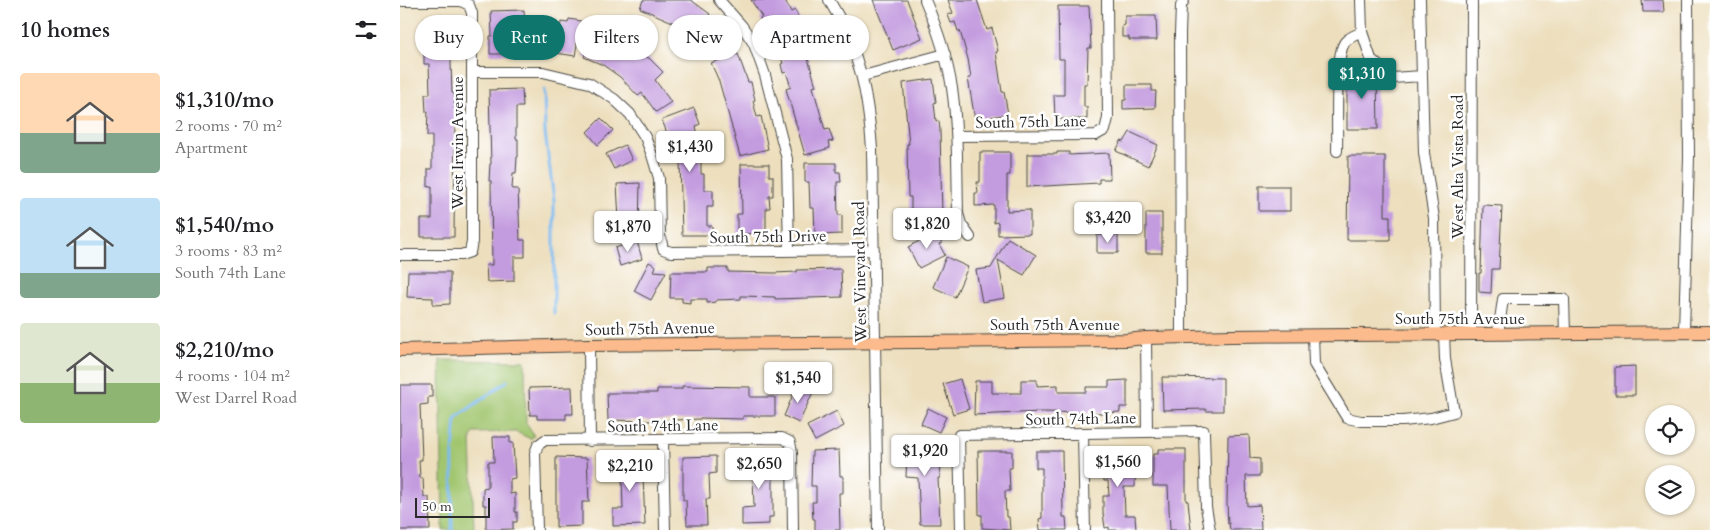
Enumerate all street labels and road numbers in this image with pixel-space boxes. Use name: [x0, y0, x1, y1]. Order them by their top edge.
street label: West Irwin Avenue: [447, 76, 469, 211]
street label: West Alta Vista Road: [1447, 94, 1469, 240]
street label: South 75th Lane: [975, 110, 1087, 134]
street label: West Vineyard Road: [848, 201, 872, 344]
street label: South 75th Drive: [709, 225, 827, 249]
street label: South 75th Avenue: [1395, 308, 1525, 330]
street label: South 75th Avenue: [990, 314, 1120, 336]
street label: South 75th Avenue: [585, 317, 715, 341]
street label: South 74th Lane: [1025, 407, 1137, 431]
street label: South 74th Lane: [607, 414, 719, 438]

